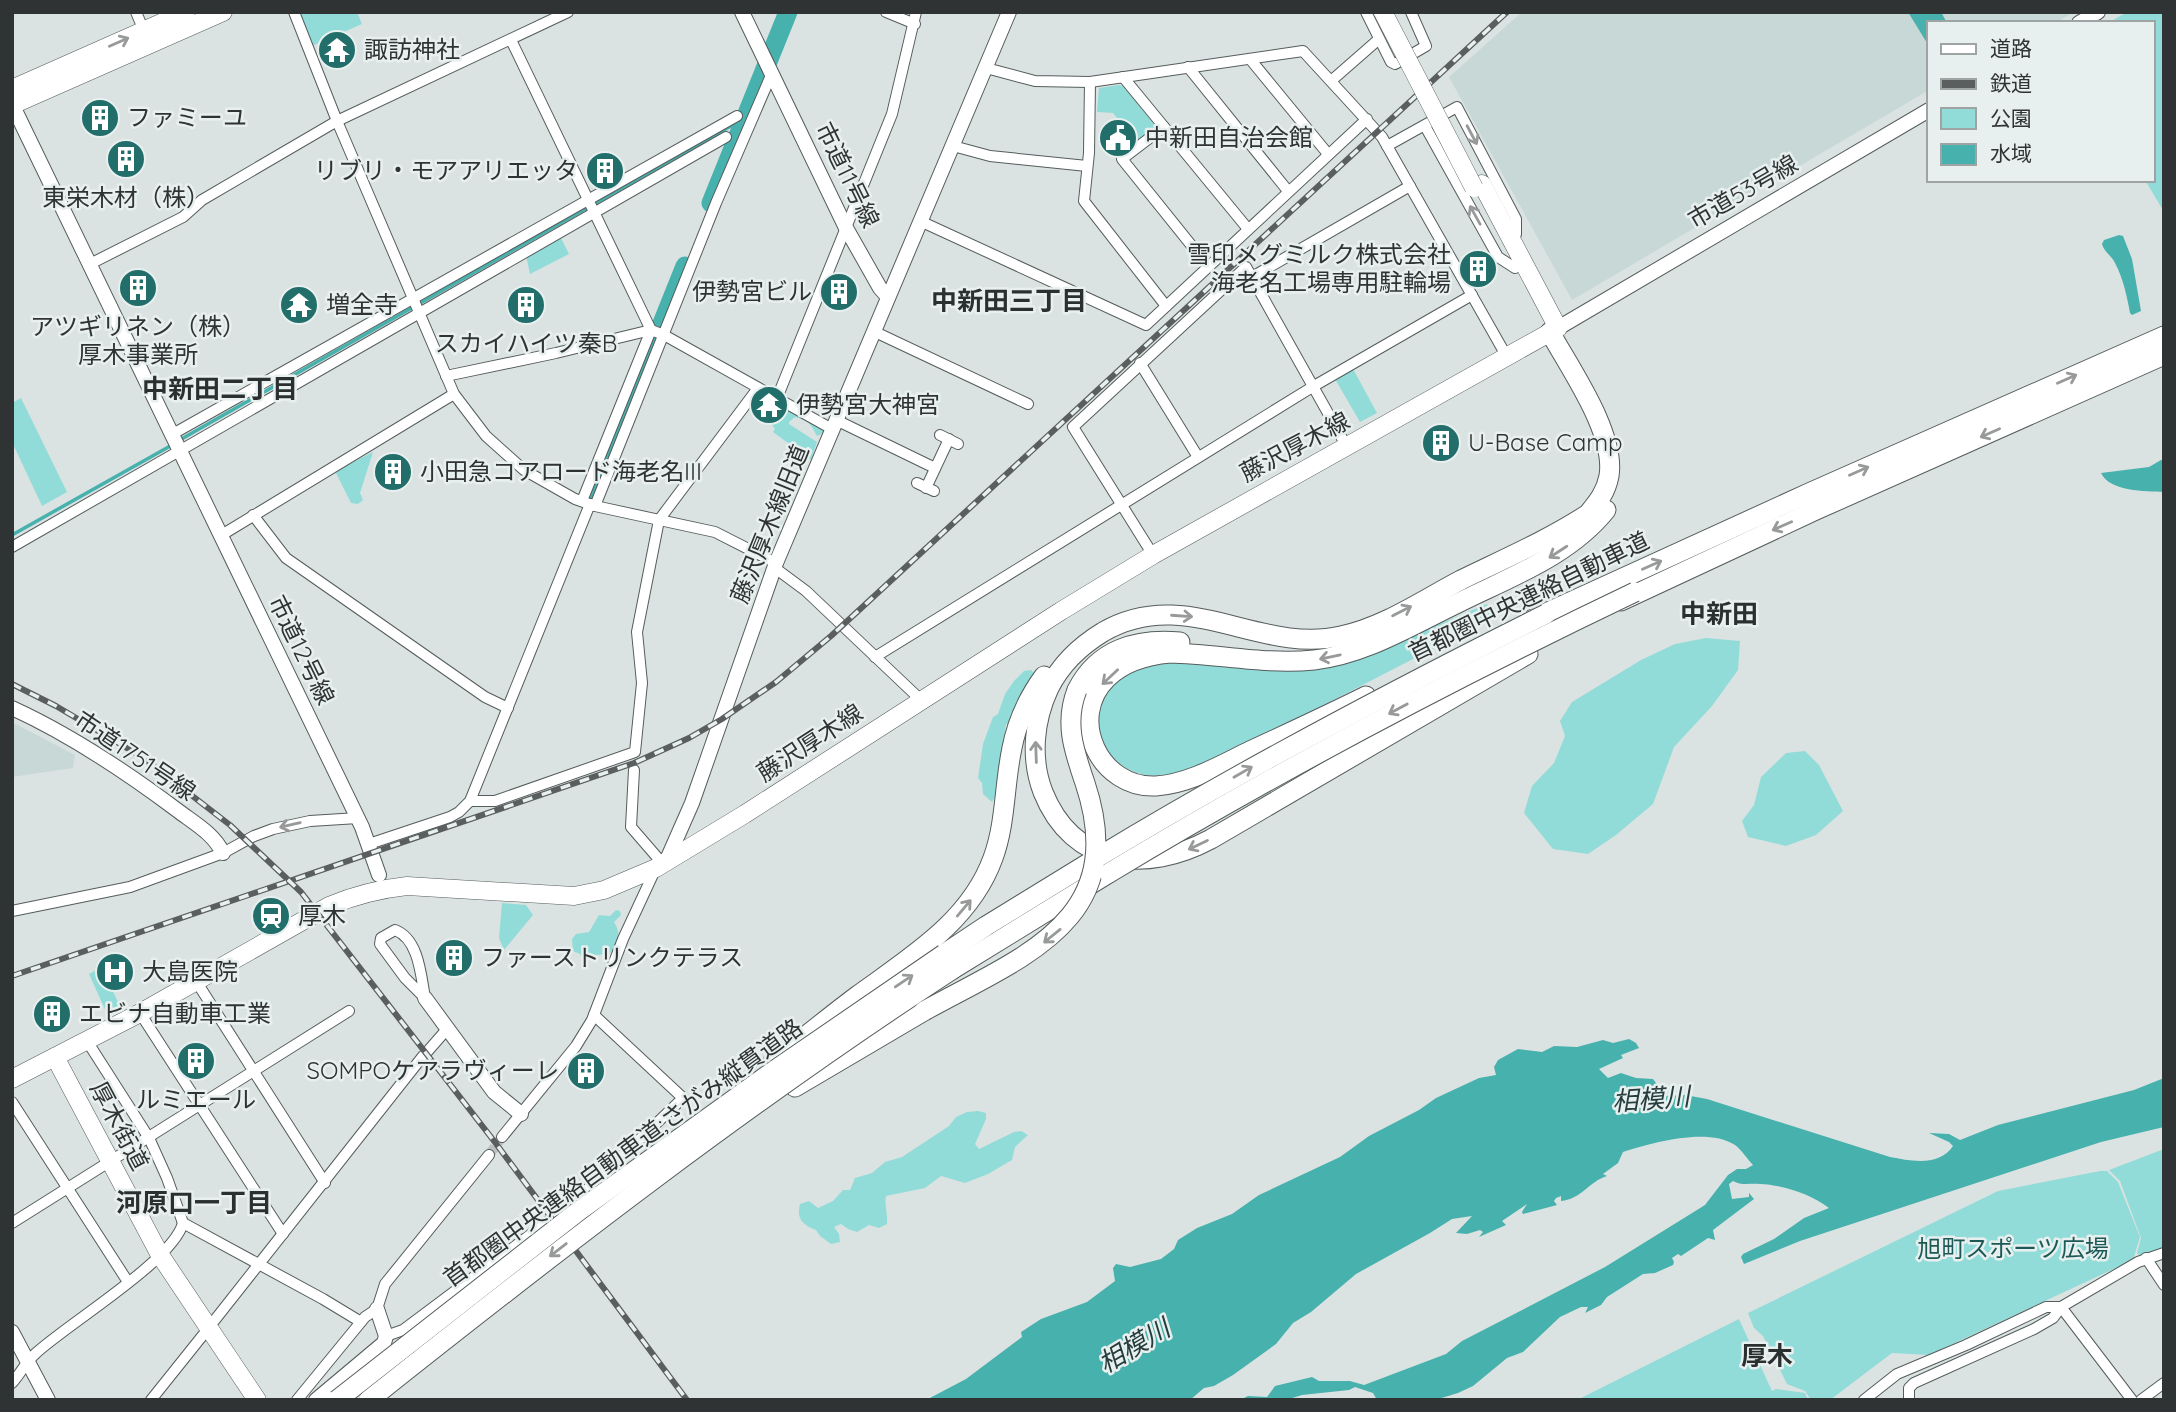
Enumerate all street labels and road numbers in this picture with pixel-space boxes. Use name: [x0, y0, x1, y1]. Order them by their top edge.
street label: 市道11号線: [809, 117, 886, 232]
street label: 市道53号線: [1682, 148, 1803, 235]
street label: 藤沢厚木線: [1235, 405, 1355, 488]
street label: 藤沢厚木線旧道: [724, 440, 814, 607]
street label: 首都圏中央連絡自動車道: [1403, 525, 1654, 667]
street label: 市道12号線: [263, 590, 341, 709]
street label: 藤沢厚木線: [751, 697, 868, 787]
street label: 市道1751号線: [69, 704, 202, 807]
street label: 首都圏中央連絡自動車道;さがみ縦貫道路: [437, 1012, 808, 1293]
street label: 厚木街道: [84, 1076, 156, 1175]

